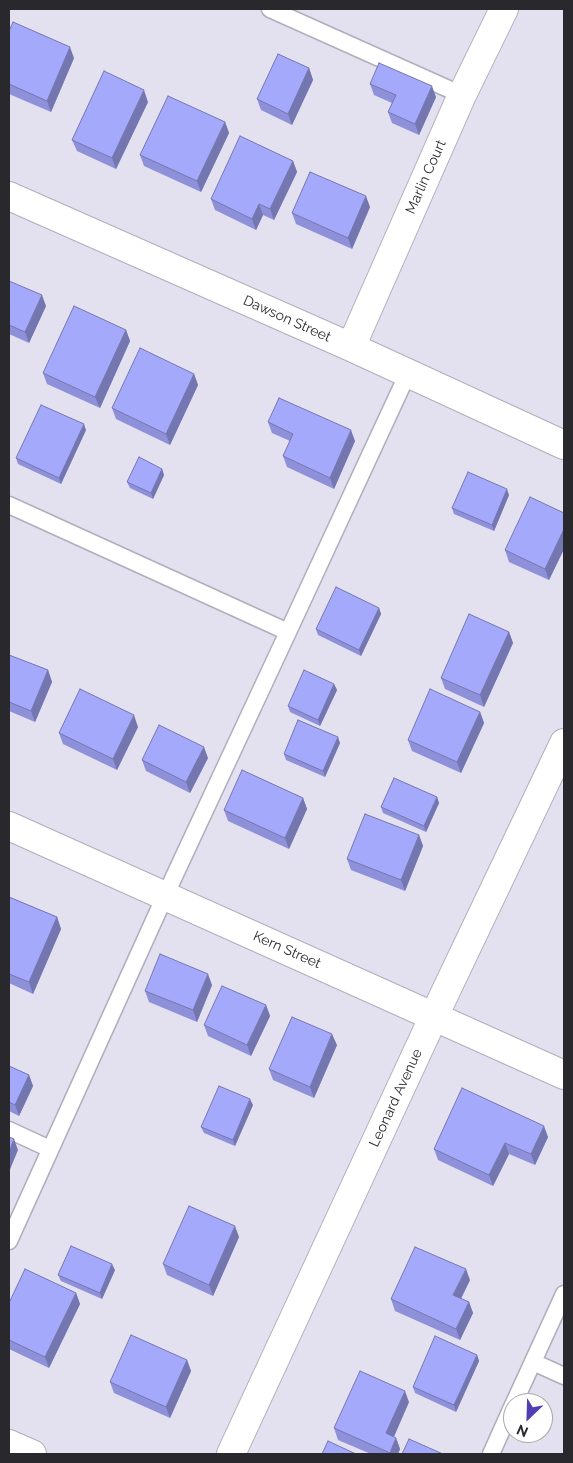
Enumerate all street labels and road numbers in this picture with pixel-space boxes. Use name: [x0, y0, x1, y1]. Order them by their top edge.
street label: Marlin Court: [402, 137, 450, 217]
street label: Dawson Street: [241, 292, 333, 346]
street label: Kern Street: [251, 928, 323, 972]
street label: Leonard Avenue: [366, 1046, 426, 1150]

